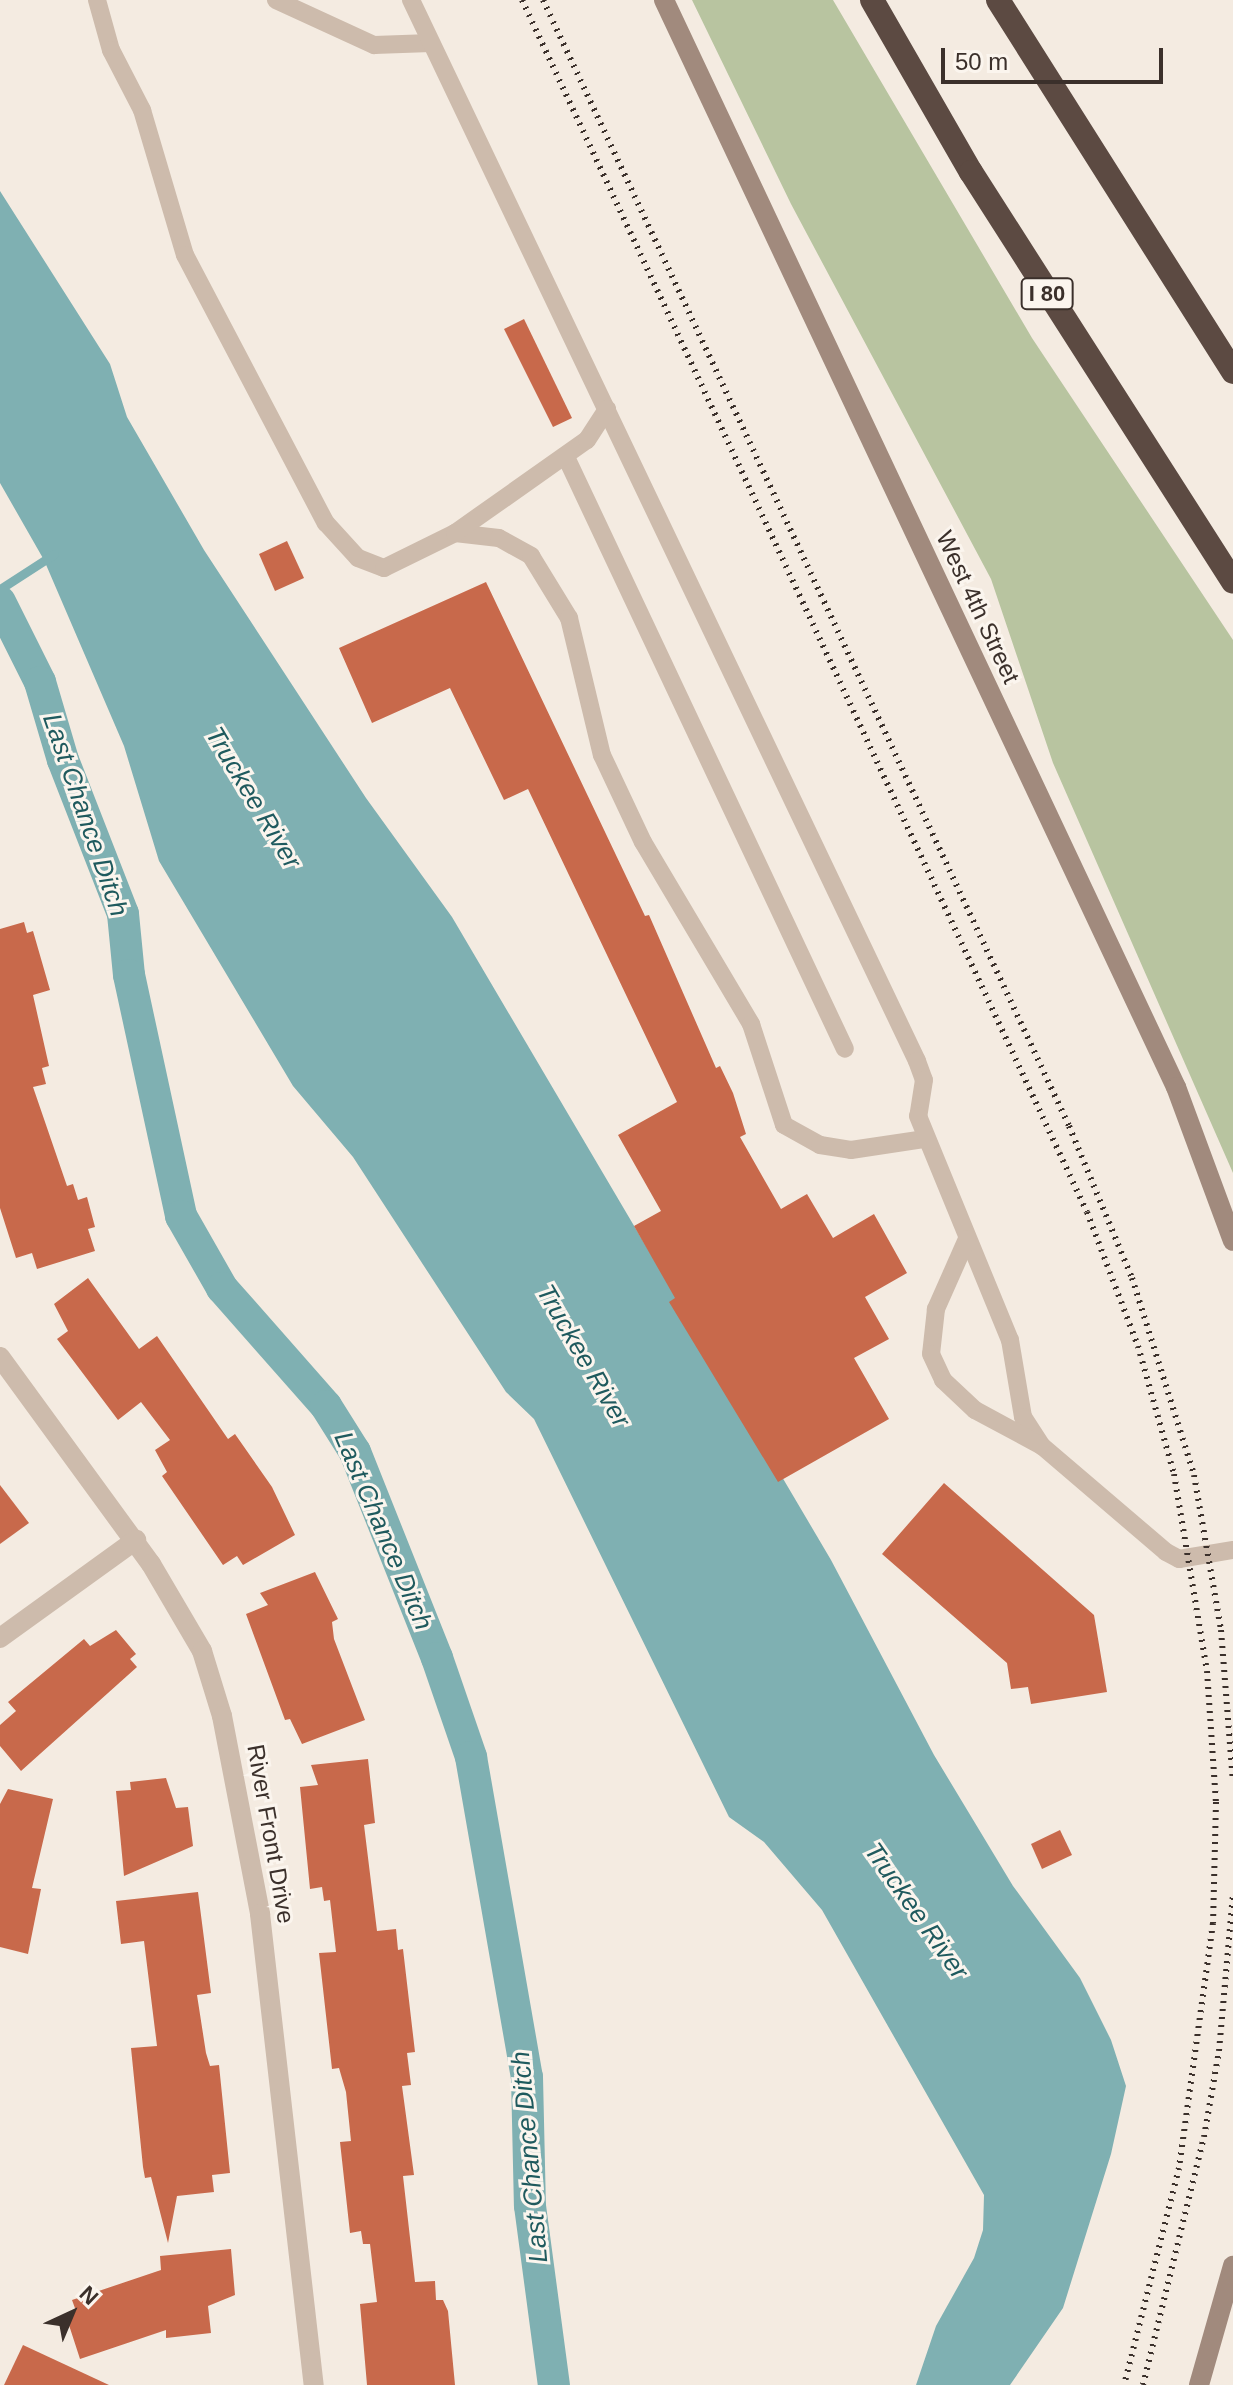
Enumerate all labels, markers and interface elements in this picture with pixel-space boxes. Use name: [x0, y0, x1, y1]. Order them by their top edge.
scale bar: [945, 32, 1167, 82]
text: 50 m: [955, 48, 1008, 75]
road number: I 80: [1019, 276, 1075, 312]
street label: West 4th Street: [930, 526, 1026, 688]
water label: Last Chance Ditch: [36, 709, 134, 921]
water label: Truckee River: [198, 721, 308, 875]
water label: Truckee River: [530, 1279, 636, 1433]
water label: Last Chance Ditch: [327, 1427, 439, 1635]
street label: River Front Drive: [241, 1742, 301, 1926]
water label: Truckee River: [857, 1837, 975, 1985]
water label: Last Chance Ditch: [505, 2050, 555, 2264]
north arrow: [32, 2273, 112, 2353]
text: N: [75, 2281, 103, 2310]

